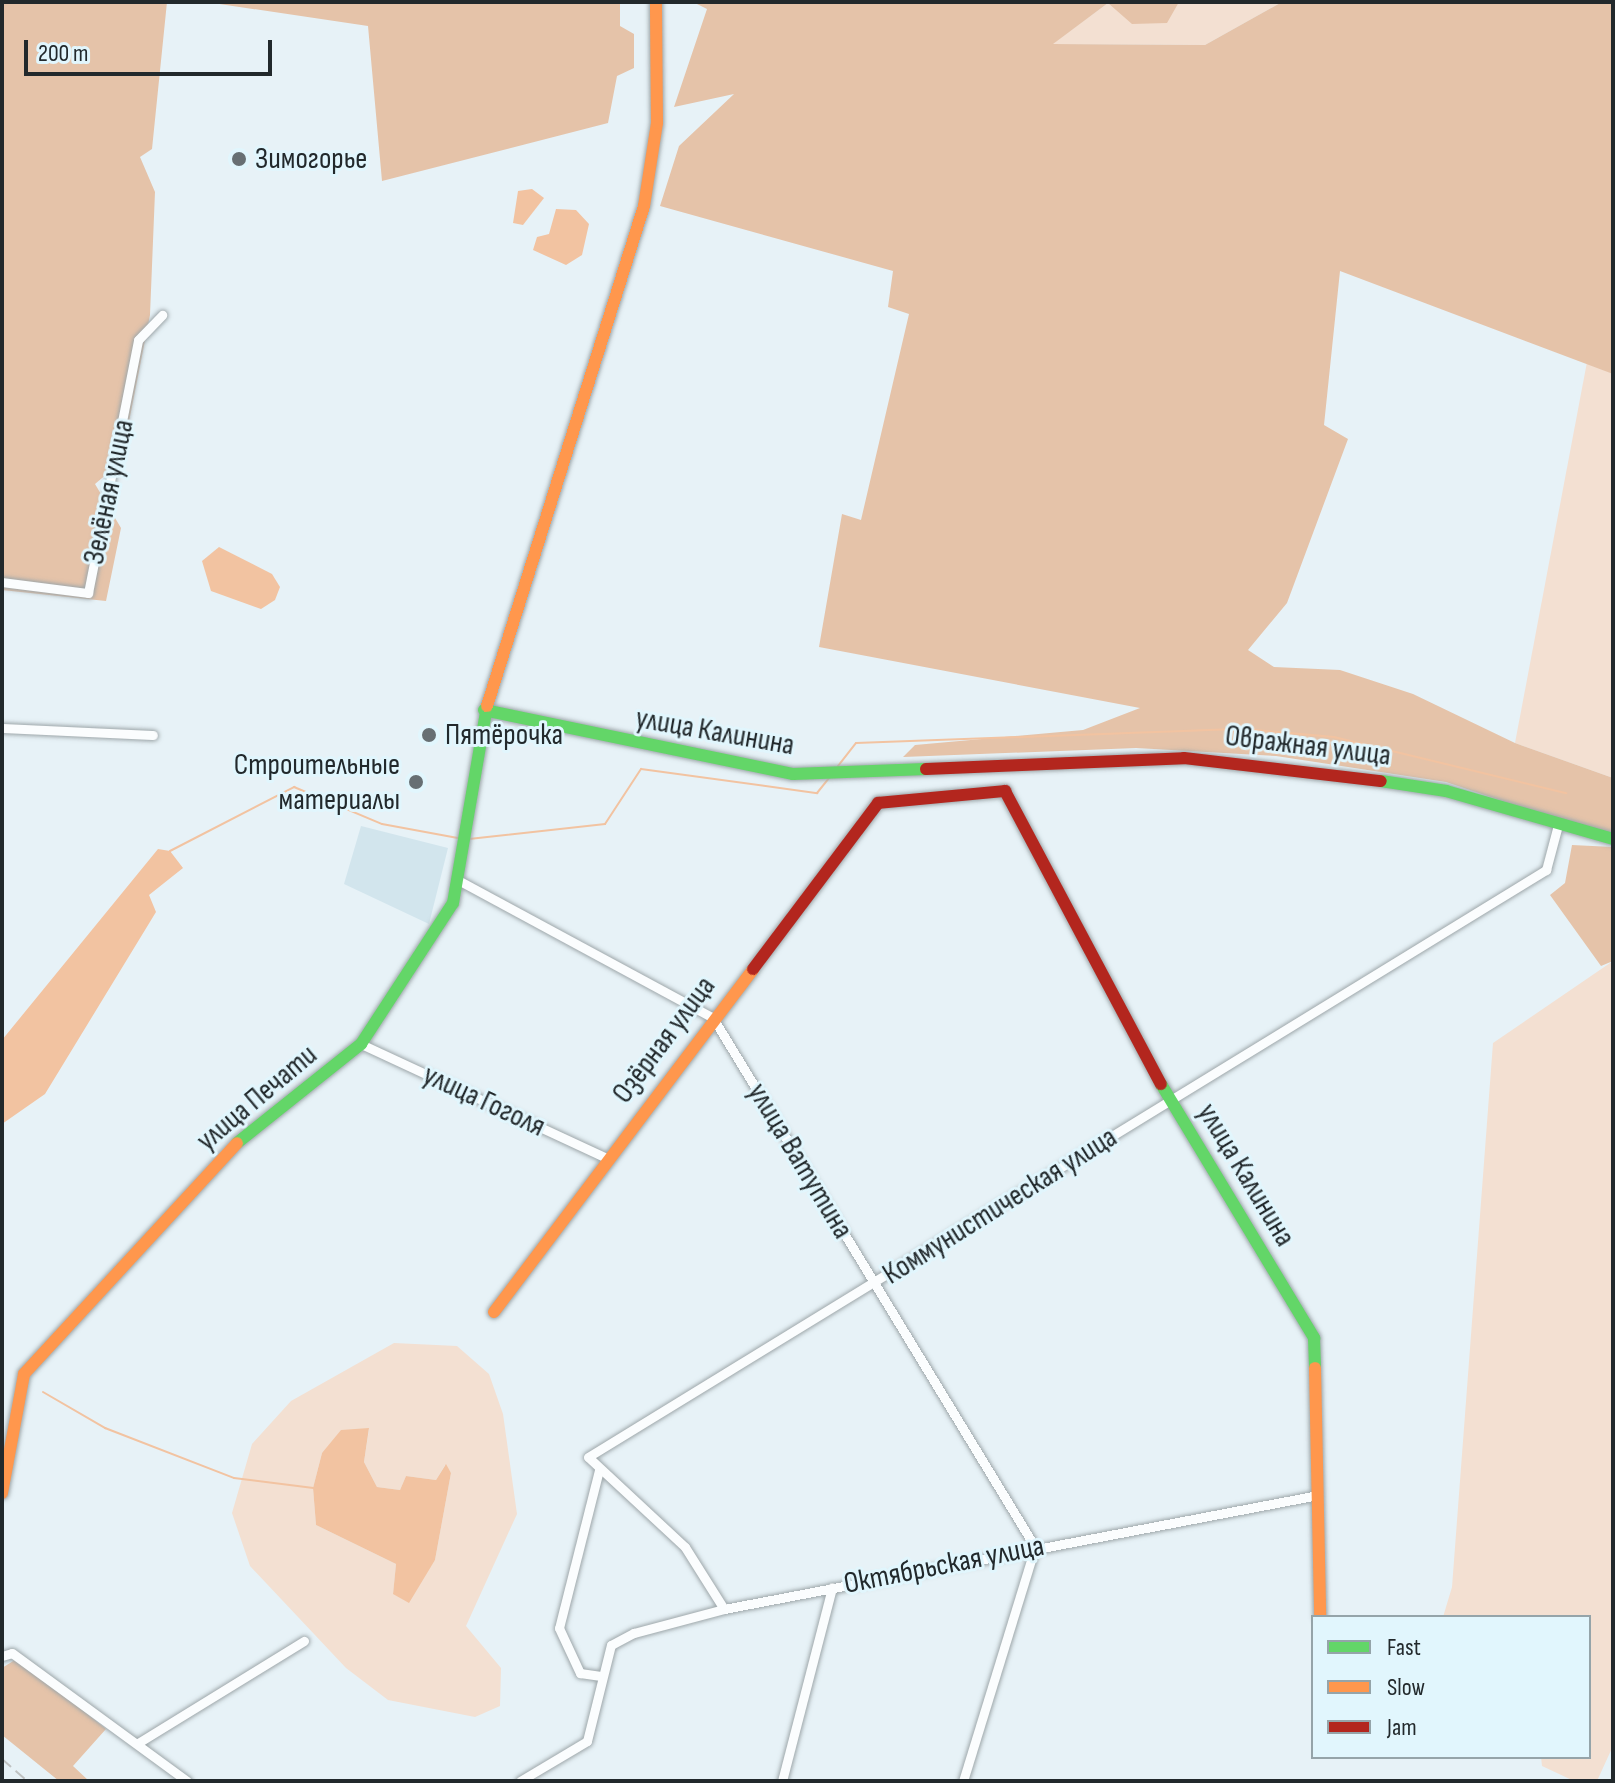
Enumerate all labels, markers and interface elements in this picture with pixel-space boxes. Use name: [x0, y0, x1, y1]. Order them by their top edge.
scale bar: [28, 24, 276, 74]
text: 200 m: [38, 39, 89, 68]
place label: Зимогорье: [255, 141, 367, 177]
marker: Зимогорье: [230, 150, 248, 168]
street label: Зелёная улица: [76, 416, 142, 568]
street label: улица Калинина: [633, 700, 797, 764]
place label: Пятёрочка: [445, 717, 563, 753]
street label: Овражная улица: [1223, 718, 1393, 774]
marker: Пятёрочка: [420, 726, 438, 744]
place label: Строительные материалы: [234, 747, 400, 818]
marker: Строительные материалы: [407, 773, 425, 791]
street label: Озёрная улица: [605, 970, 723, 1110]
street label: улица Печати: [190, 1037, 324, 1159]
street label: улица Гоголя: [417, 1057, 551, 1145]
street label: улица Ватутина: [740, 1077, 860, 1245]
street label: улица Калинина: [1189, 1097, 1303, 1253]
street label: Коммунистическая улица: [876, 1119, 1124, 1293]
street label: Октябрьская улица: [841, 1528, 1047, 1602]
legend: [1311, 1615, 1591, 1759]
text: Fast: [1387, 1633, 1421, 1662]
text: Slow: [1387, 1673, 1425, 1702]
text: Jam: [1387, 1713, 1417, 1742]

